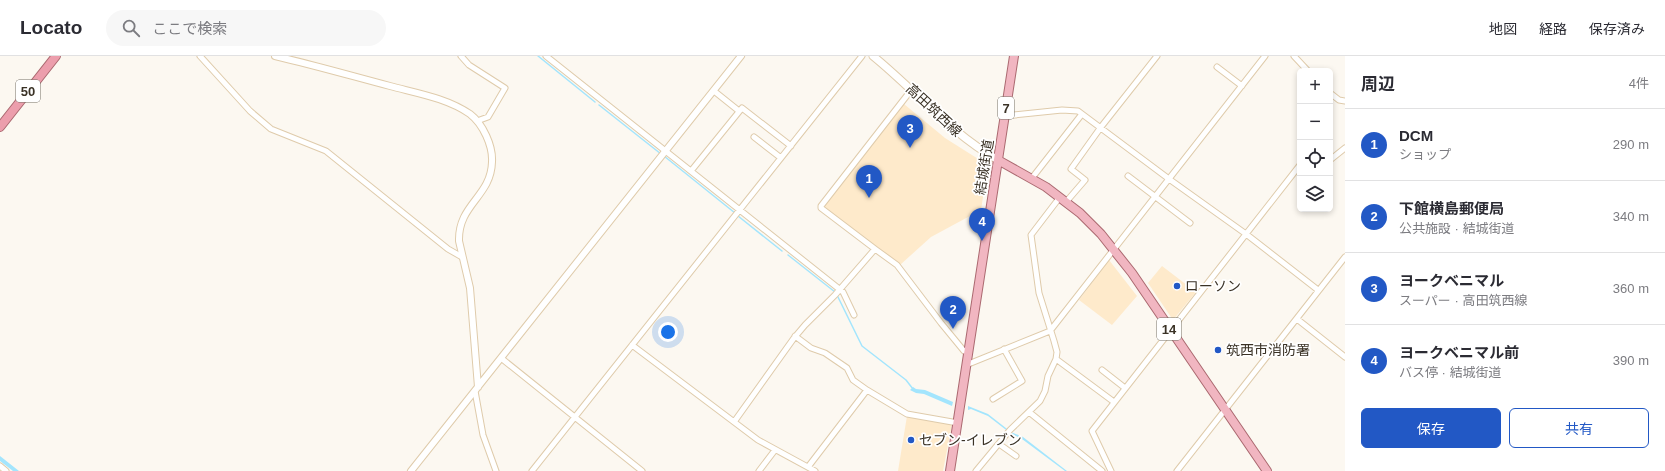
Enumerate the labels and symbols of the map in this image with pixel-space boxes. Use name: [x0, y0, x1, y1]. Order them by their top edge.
road number: 50: [16, 80, 40, 102]
street label: 高田筑西線: [903, 80, 965, 140]
road number: 7: [998, 97, 1014, 119]
pin: 3: [897, 115, 923, 148]
street label: 結城街道: [972, 138, 996, 196]
pin: 1: [856, 165, 882, 198]
pin: 4: [969, 208, 995, 241]
place label: ローソン: [1185, 278, 1241, 294]
marker: ローソン: [1172, 281, 1182, 291]
pin: 2: [940, 296, 966, 329]
road number: 14: [1157, 318, 1181, 340]
your location: [658, 322, 678, 342]
place label: 筑西市消防署: [1226, 342, 1310, 358]
marker: 筑西市消防署: [1213, 345, 1223, 355]
place label: セブン-イレブン: [919, 432, 1022, 448]
marker: セブン-イレブン: [906, 435, 916, 445]

